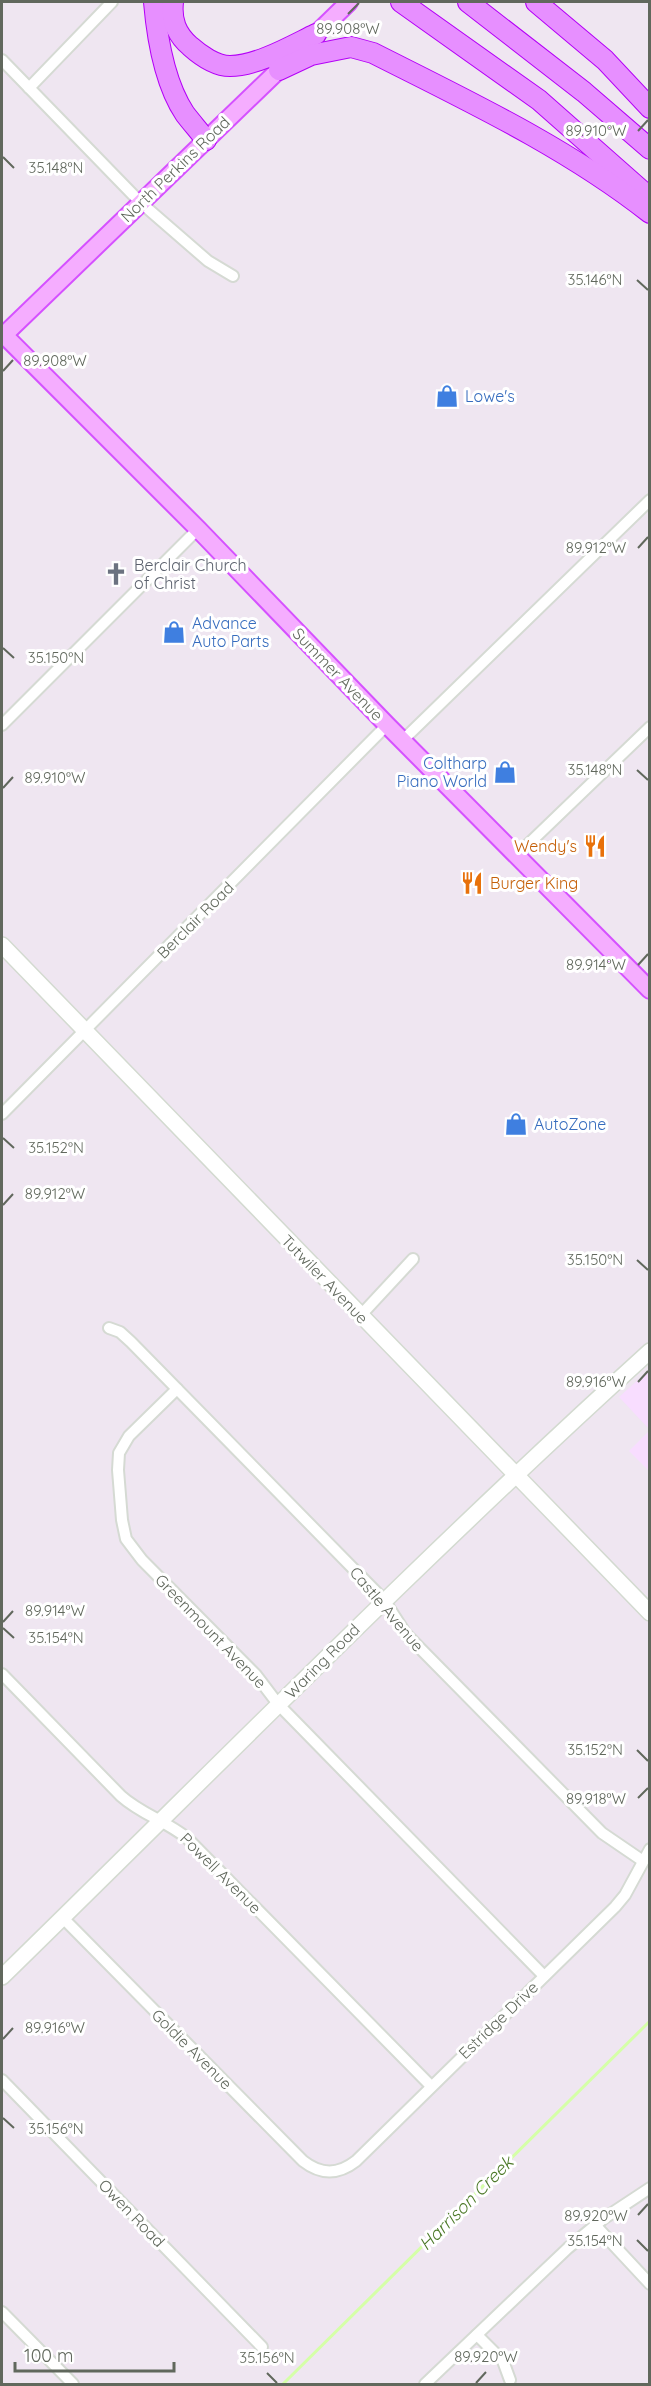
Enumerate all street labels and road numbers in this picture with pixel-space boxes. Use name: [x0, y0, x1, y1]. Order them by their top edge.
street label: North Perkins Road: [116, 112, 234, 226]
street label: Summer Avenue: [289, 623, 387, 725]
street label: Berclair Road: [152, 877, 238, 963]
street label: Tutwiler Avenue: [277, 1230, 373, 1328]
street label: Castle Avenue: [346, 1562, 428, 1656]
street label: Greenmount Avenue: [151, 1570, 271, 1692]
street label: Waring Road: [280, 1619, 364, 1703]
street label: Powell Avenue: [176, 1828, 266, 1918]
street label: Estridge Drive: [454, 1977, 542, 2063]
street label: Goldie Avenue: [148, 2005, 236, 2093]
street label: Owen Road: [95, 2175, 169, 2251]

